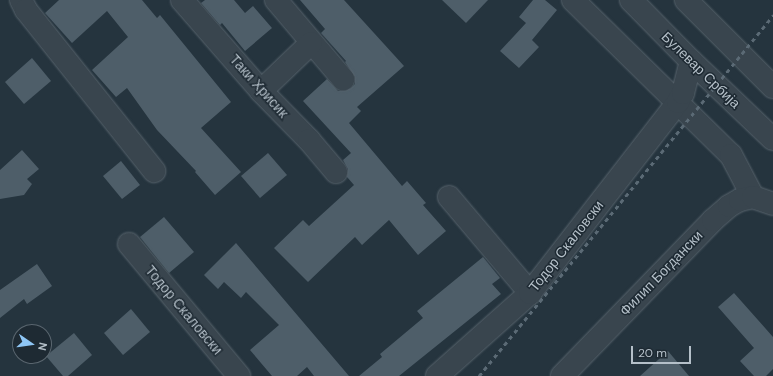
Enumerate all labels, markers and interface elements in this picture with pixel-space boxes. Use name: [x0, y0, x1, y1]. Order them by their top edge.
street label: Булевар Србија: [658, 28, 744, 112]
street label: Таки Хрисик: [226, 51, 292, 121]
street label: Тодор Скаловски: [525, 197, 607, 295]
street label: Филип Богдански: [616, 227, 706, 319]
street label: Тодор Скаловски: [142, 262, 226, 358]
north arrow: [12, 324, 52, 364]
scale bar: [633, 338, 693, 364]
text: N: [35, 341, 50, 352]
text: 20 m: [638, 345, 667, 361]

